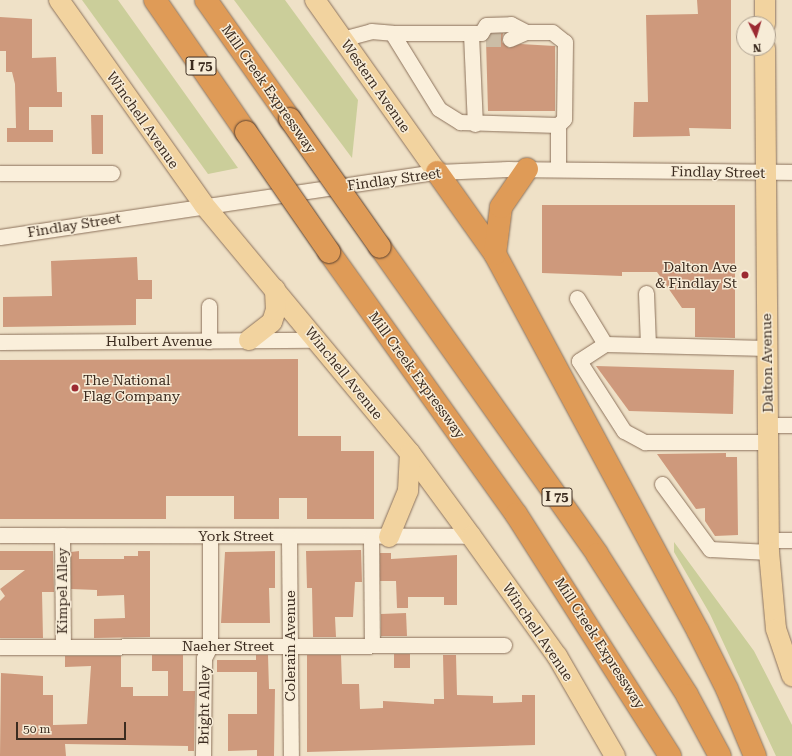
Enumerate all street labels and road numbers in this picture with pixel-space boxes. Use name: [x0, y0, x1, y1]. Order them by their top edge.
street label: Mill Creek Expressway: [218, 22, 320, 156]
street label: Western Avenue: [338, 36, 414, 136]
road number: I 75: [185, 55, 217, 77]
street label: Winchell Avenue: [103, 68, 183, 172]
street label: Findlay Street: [671, 163, 765, 181]
street label: Findlay Street: [346, 164, 442, 194]
street label: Findlay Street: [26, 209, 122, 241]
street label: Mill Creek Expressway: [365, 308, 469, 442]
street label: Dalton Avenue: [758, 313, 776, 413]
street label: Winchell Avenue: [301, 323, 387, 423]
street label: Hulbert Avenue: [106, 333, 212, 349]
road number: I 75: [541, 486, 573, 508]
street label: York Street: [198, 528, 274, 544]
street label: Kimpel Alley: [54, 548, 70, 634]
street label: Mill Creek Expressway: [551, 574, 649, 712]
street label: Winchell Avenue: [499, 580, 577, 684]
street label: Colerain Avenue: [282, 590, 298, 702]
street label: Naeher Street: [182, 638, 274, 654]
street label: Bright Alley: [195, 665, 213, 745]

